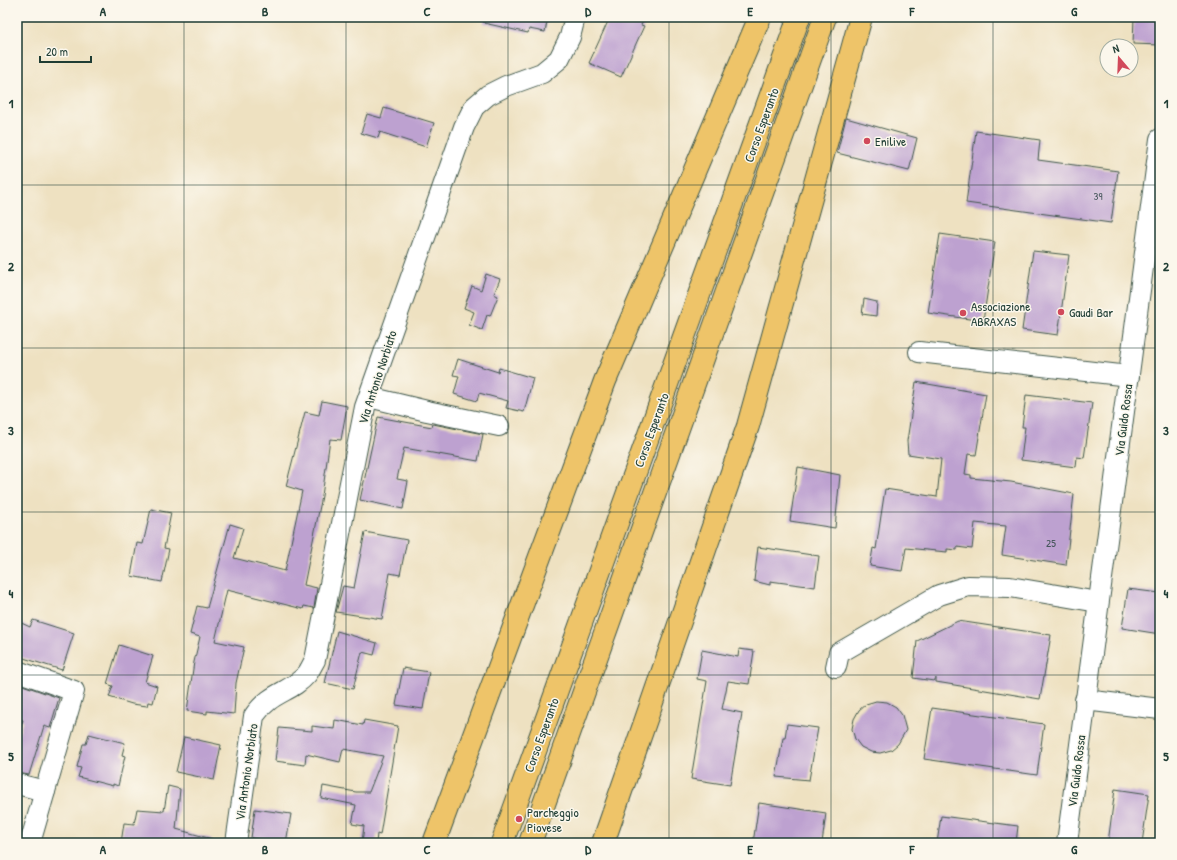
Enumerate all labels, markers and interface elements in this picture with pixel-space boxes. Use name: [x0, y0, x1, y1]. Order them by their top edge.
text: A: [100, 2, 107, 20]
text: B: [262, 2, 269, 20]
text: C: [423, 2, 431, 20]
text: D: [585, 2, 592, 20]
text: E: [747, 2, 753, 20]
text: F: [909, 2, 916, 20]
text: G: [1071, 2, 1078, 20]
scale bar: [40, 38, 91, 64]
north arrow: [1099, 38, 1139, 78]
text: N: [1111, 41, 1121, 56]
text: 20 m: [46, 43, 68, 60]
street label: Corso Esperanto: [739, 85, 783, 165]
text: 1: [9, 94, 14, 112]
text: 1: [1164, 94, 1169, 112]
place label: Enilive: [875, 132, 906, 150]
marker: Enilive: [862, 136, 872, 146]
house number: 39: [1094, 189, 1102, 203]
text: 2: [8, 257, 15, 275]
text: 2: [1163, 257, 1170, 275]
place label: Associazione ABRAXAS: [971, 297, 1030, 330]
place label: Gaudi Bar: [1069, 303, 1113, 321]
marker: Gaudi Bar: [1056, 307, 1066, 317]
marker: Associazione ABRAXAS: [958, 308, 968, 318]
street label: Via Antonio Norbiato: [353, 328, 401, 426]
street label: Via Guido Rossa: [1110, 383, 1136, 457]
street label: Corso Esperanto: [629, 390, 673, 470]
text: 3: [8, 421, 14, 439]
text: 3: [1163, 421, 1169, 439]
house number: 25: [1046, 536, 1056, 550]
text: 4: [9, 584, 14, 602]
text: 4: [1164, 584, 1169, 602]
street label: Corso Esperanto: [519, 695, 563, 775]
street label: Via Antonio Norbiato: [230, 722, 262, 822]
street label: Via Guido Rossa: [1063, 734, 1089, 808]
text: 5: [8, 747, 14, 765]
text: 5: [1163, 747, 1169, 765]
place label: Parcheggio Piovese: [527, 803, 579, 836]
marker: Parcheggio Piovese: [514, 814, 524, 824]
text: A: [100, 840, 107, 858]
text: B: [262, 840, 269, 858]
text: C: [423, 840, 431, 858]
text: D: [585, 840, 592, 858]
text: E: [747, 840, 753, 858]
text: F: [909, 840, 916, 858]
text: G: [1071, 840, 1078, 858]

